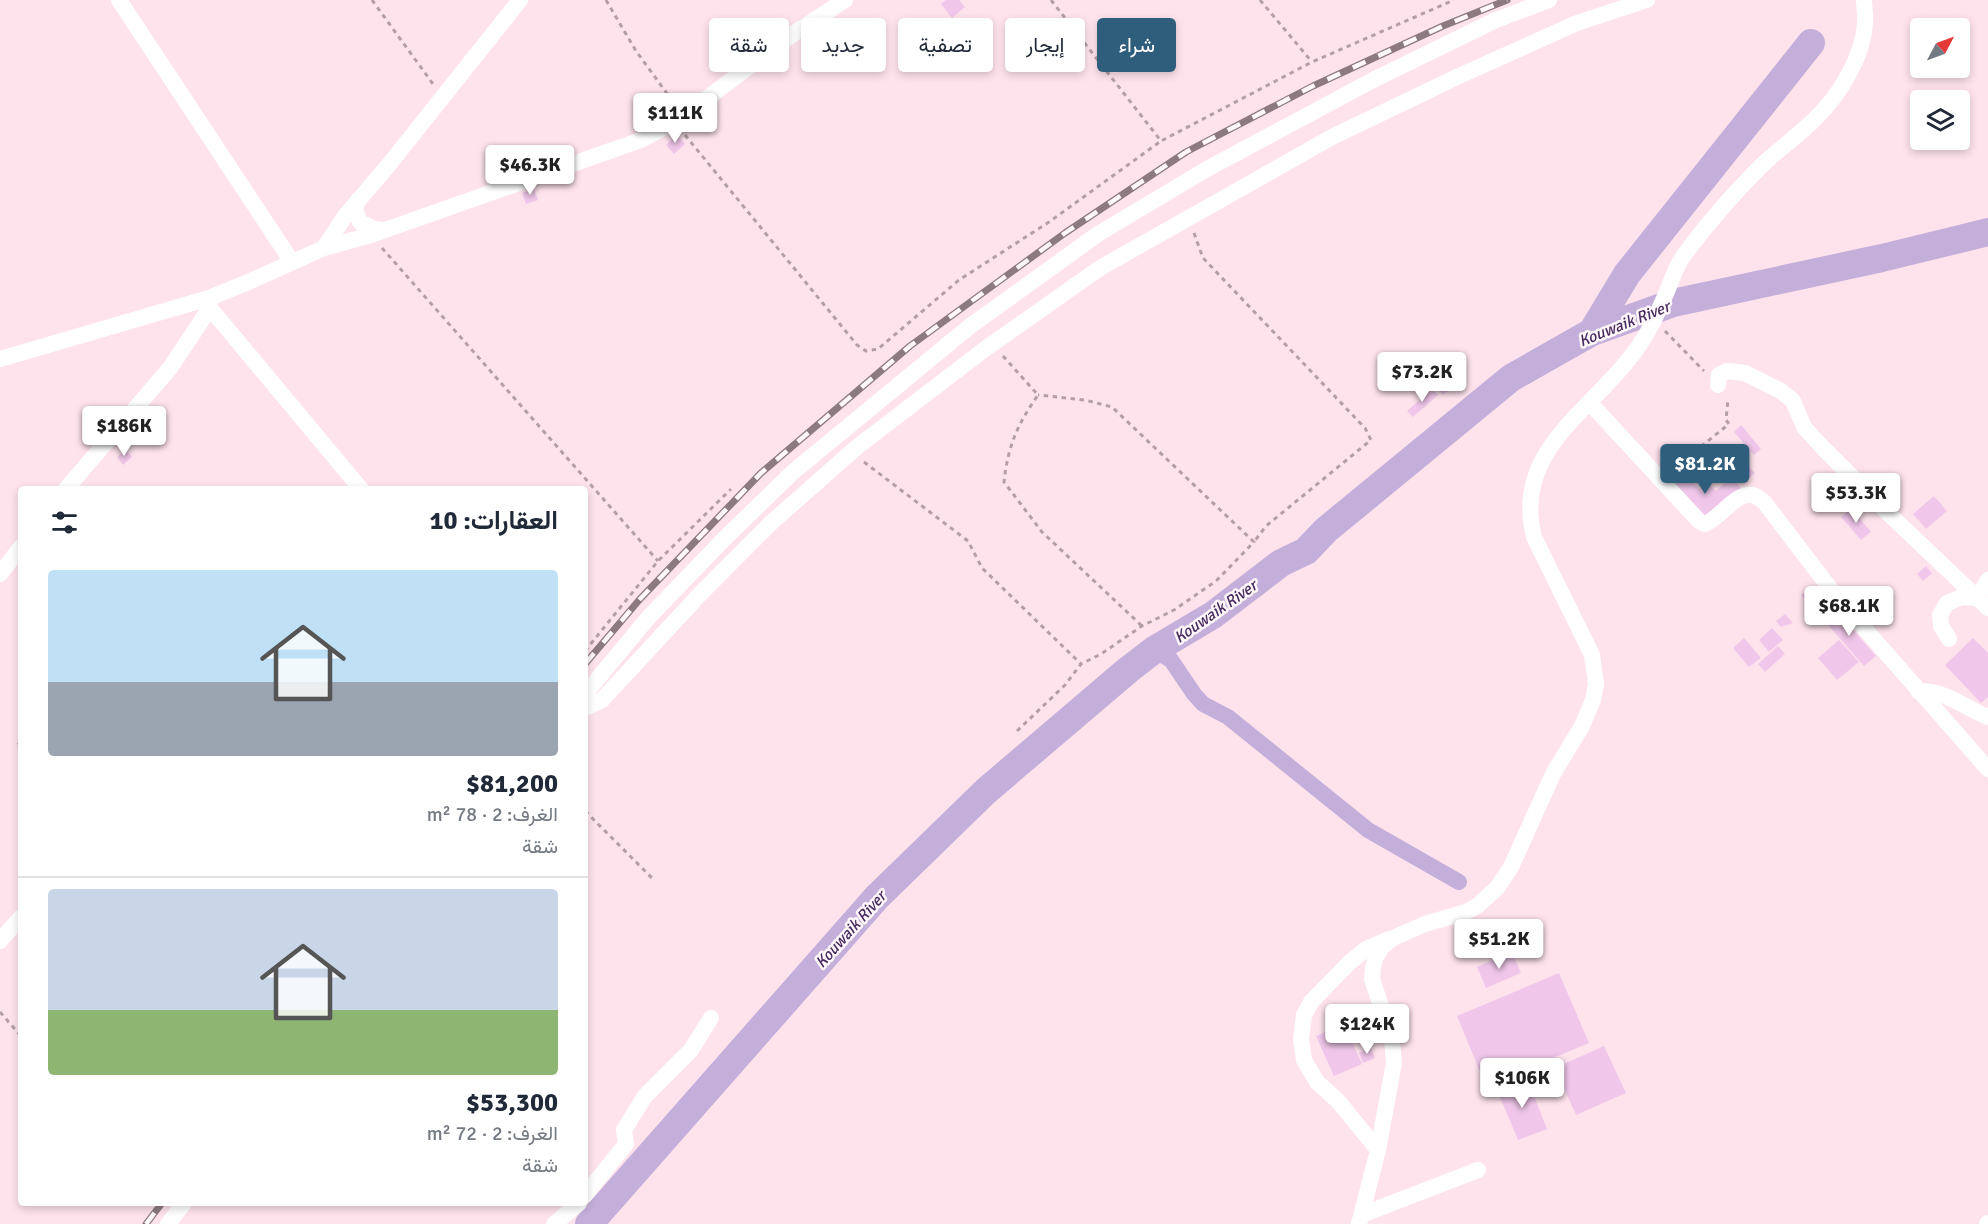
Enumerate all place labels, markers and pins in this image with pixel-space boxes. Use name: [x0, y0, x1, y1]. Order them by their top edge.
pin: $111K: [633, 93, 717, 144]
pin: $46.3K: [481, 145, 579, 196]
pin: $73.2K: [1373, 352, 1471, 403]
pin: $186K: [82, 406, 166, 457]
pin: $81.2K: [1656, 444, 1754, 495]
pin: $53.3K: [1807, 473, 1905, 524]
pin: $68.1K: [1800, 586, 1898, 637]
pin: $51.2K: [1450, 919, 1548, 970]
pin: $124K: [1325, 1004, 1409, 1055]
pin: $106K: [1480, 1058, 1564, 1109]

